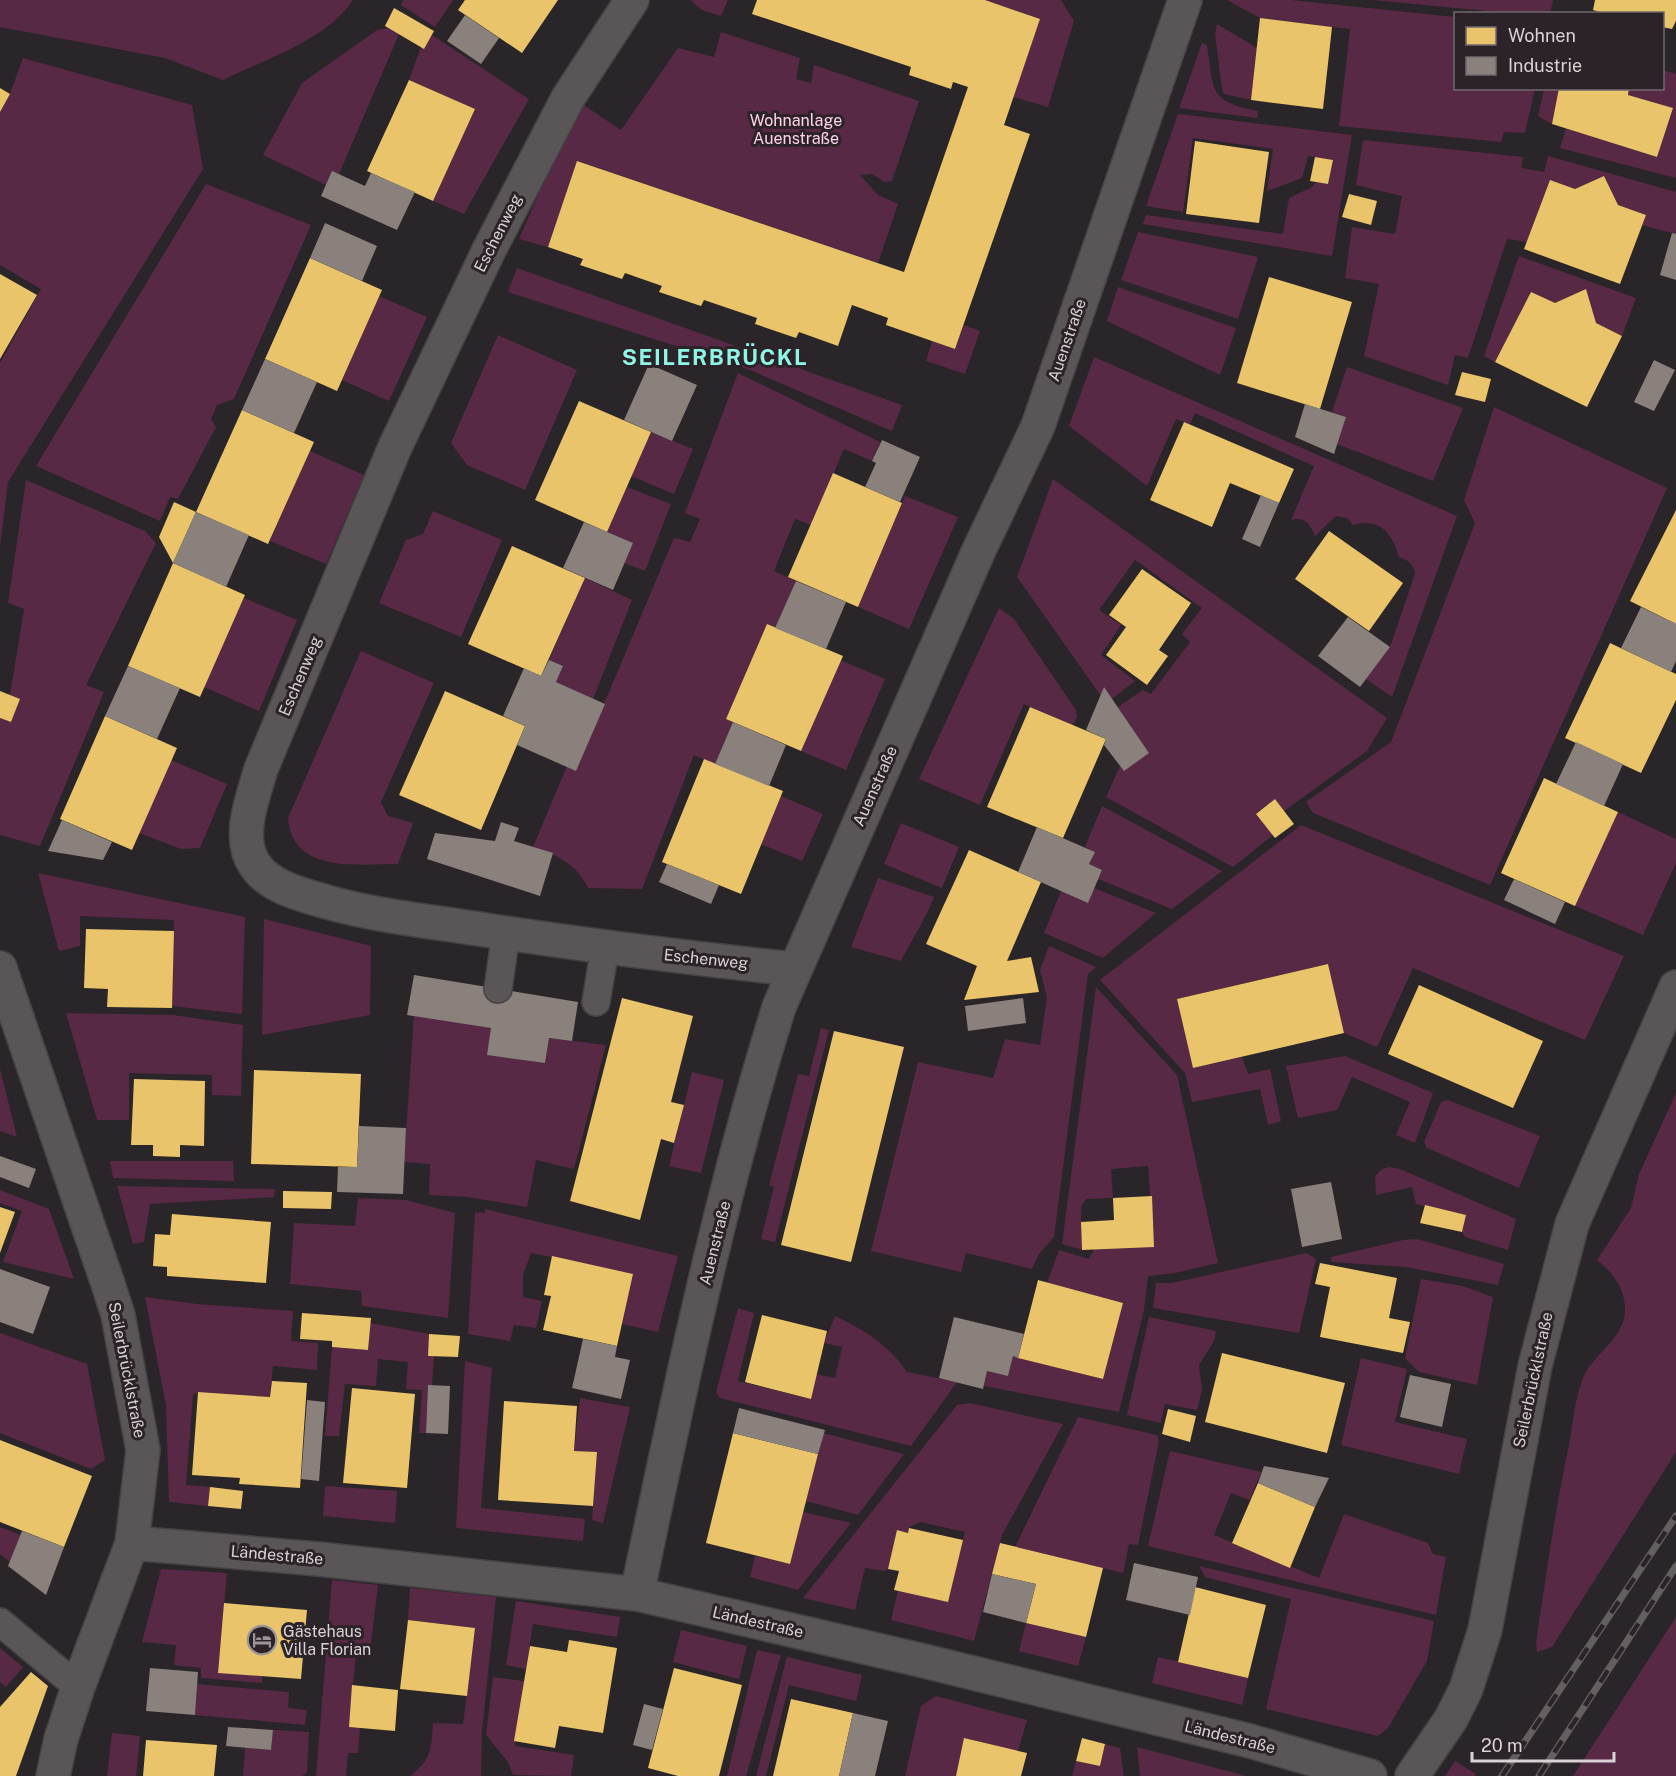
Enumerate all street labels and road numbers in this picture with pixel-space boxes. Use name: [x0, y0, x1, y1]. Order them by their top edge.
street label: Eschenweg: [470, 191, 526, 275]
street label: Auenstraße: [1044, 296, 1090, 384]
street label: Eschenweg: [275, 633, 325, 719]
street label: Auenstraße: [849, 743, 901, 829]
street label: Eschenweg: [663, 945, 749, 973]
street label: Auenstraße: [695, 1199, 735, 1287]
street label: Seilerbrücklstraße: [104, 1300, 150, 1440]
street label: Seilerbrücklstraße: [1509, 1310, 1557, 1450]
street label: Ländestraße: [230, 1541, 324, 1569]
street label: Ländestraße: [711, 1602, 805, 1642]
street label: Ländestraße: [1183, 1717, 1277, 1757]

